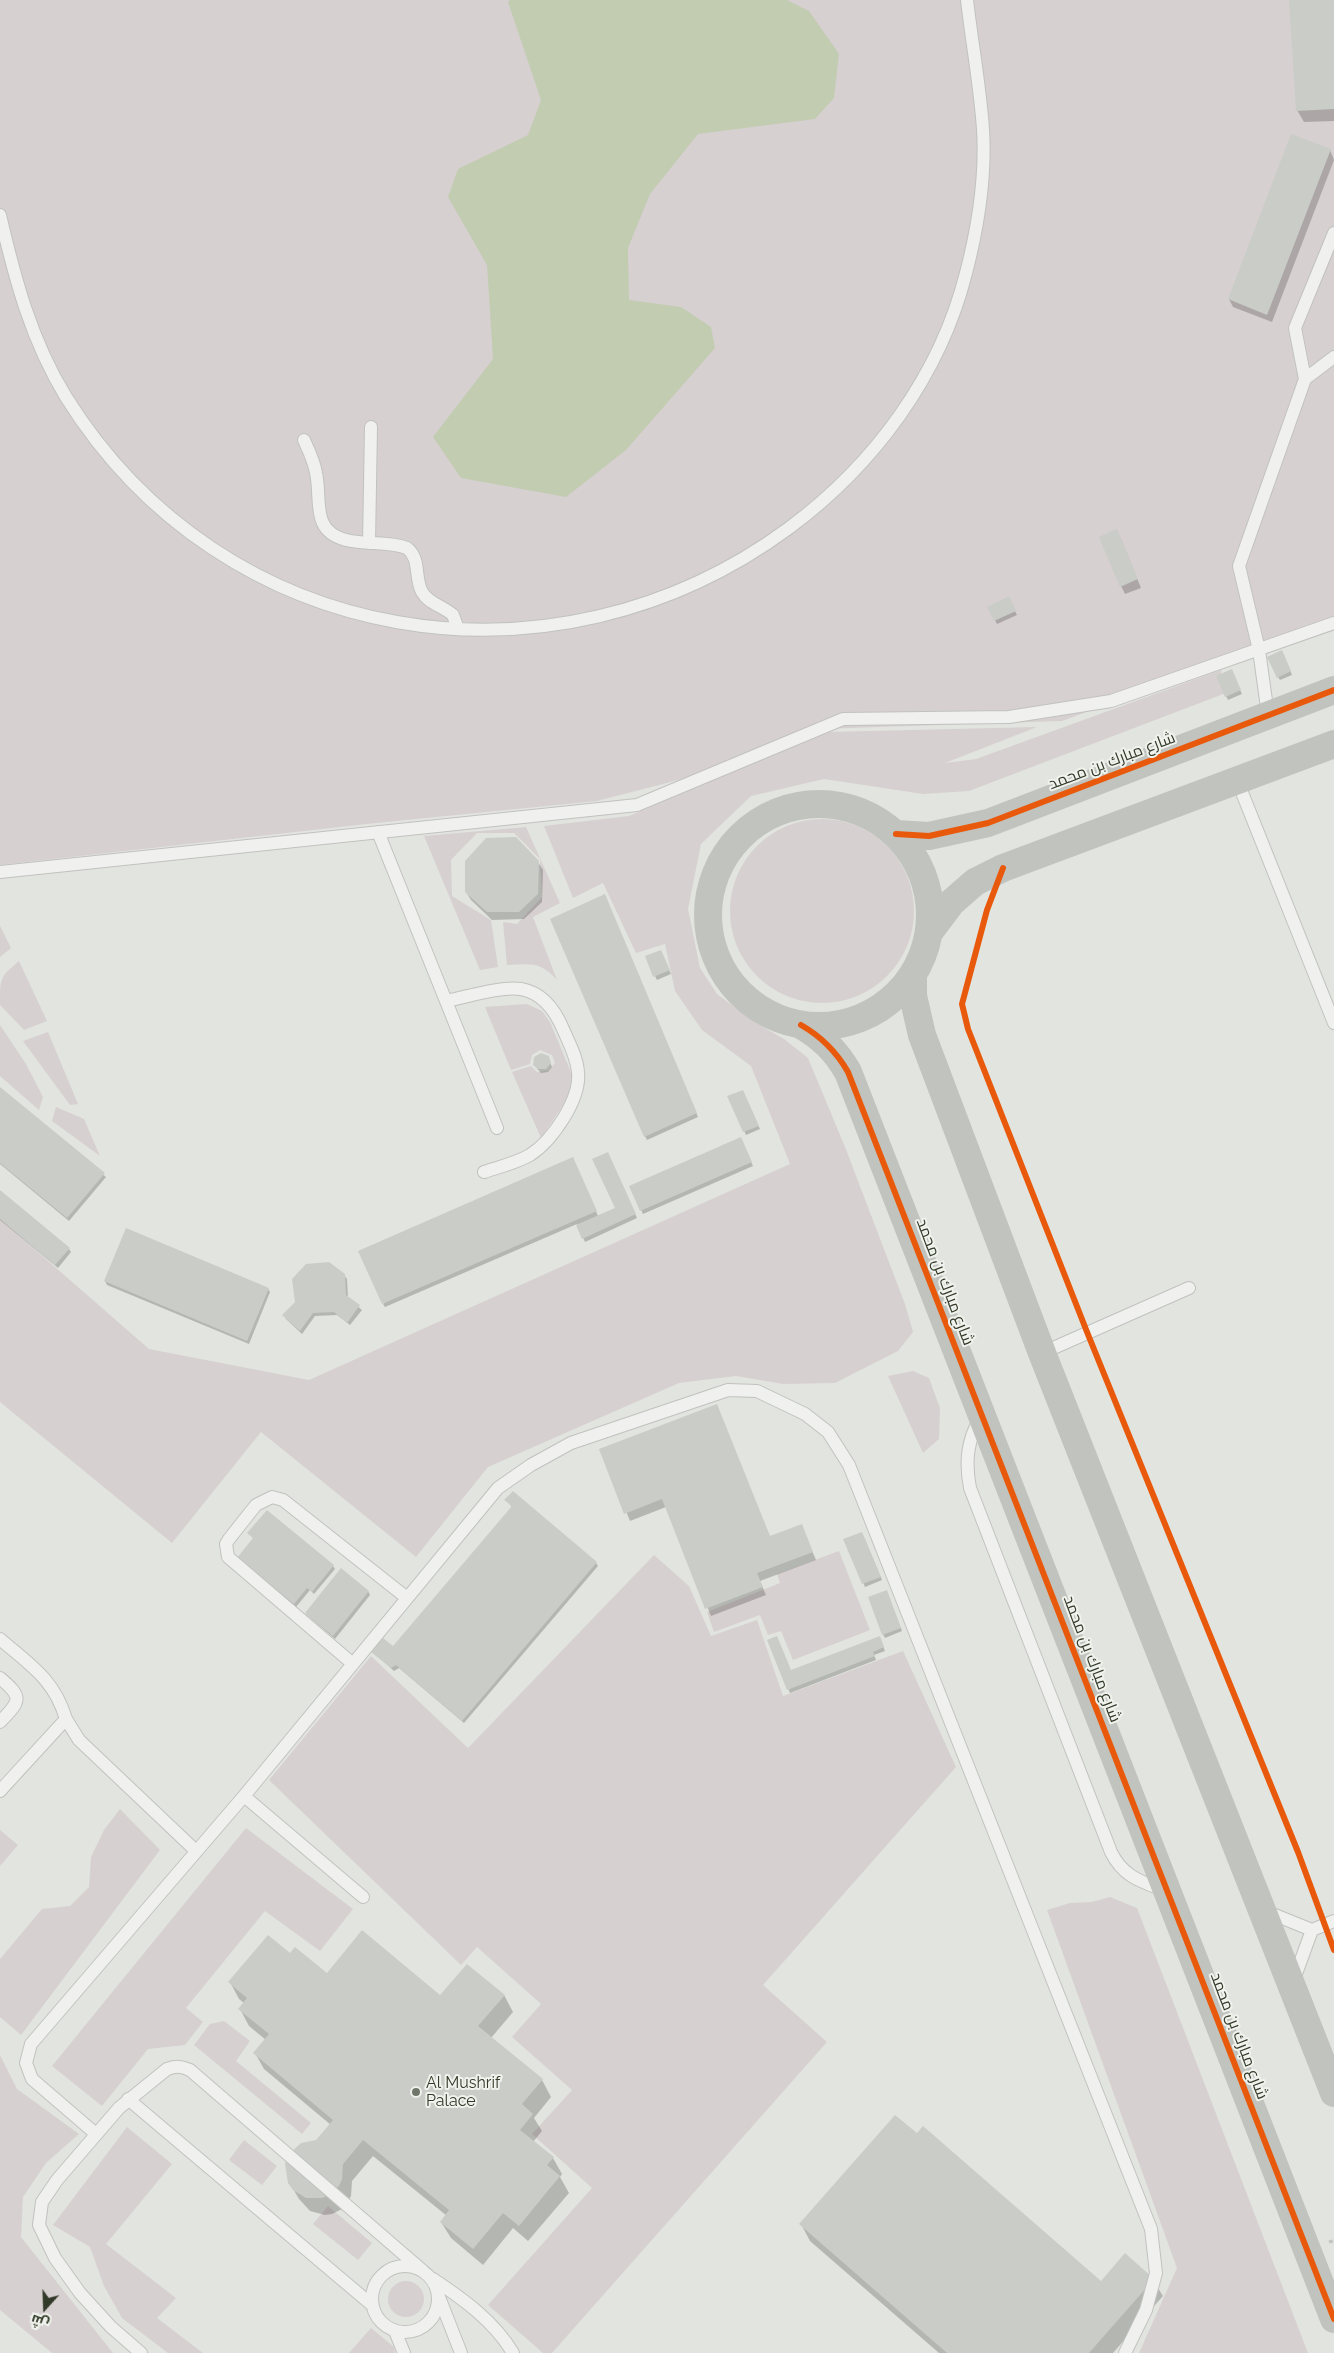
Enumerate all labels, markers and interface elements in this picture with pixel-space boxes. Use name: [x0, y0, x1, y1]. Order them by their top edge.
street label: شارع مبارك بن محمد: [1046, 728, 1178, 794]
street label: شارع مبارك بن محمد: [912, 1216, 978, 1348]
street label: شارع مبارك بن محمد: [1059, 1593, 1125, 1725]
street label: شارع مبارك بن محمد: [1206, 1970, 1272, 2102]
place label: Al Mushrif Palace: [426, 2073, 500, 2111]
marker: Al Mushrif Palace: [410, 2086, 422, 2098]
north arrow: [20, 2283, 70, 2333]
text: ش: [29, 2312, 51, 2333]

